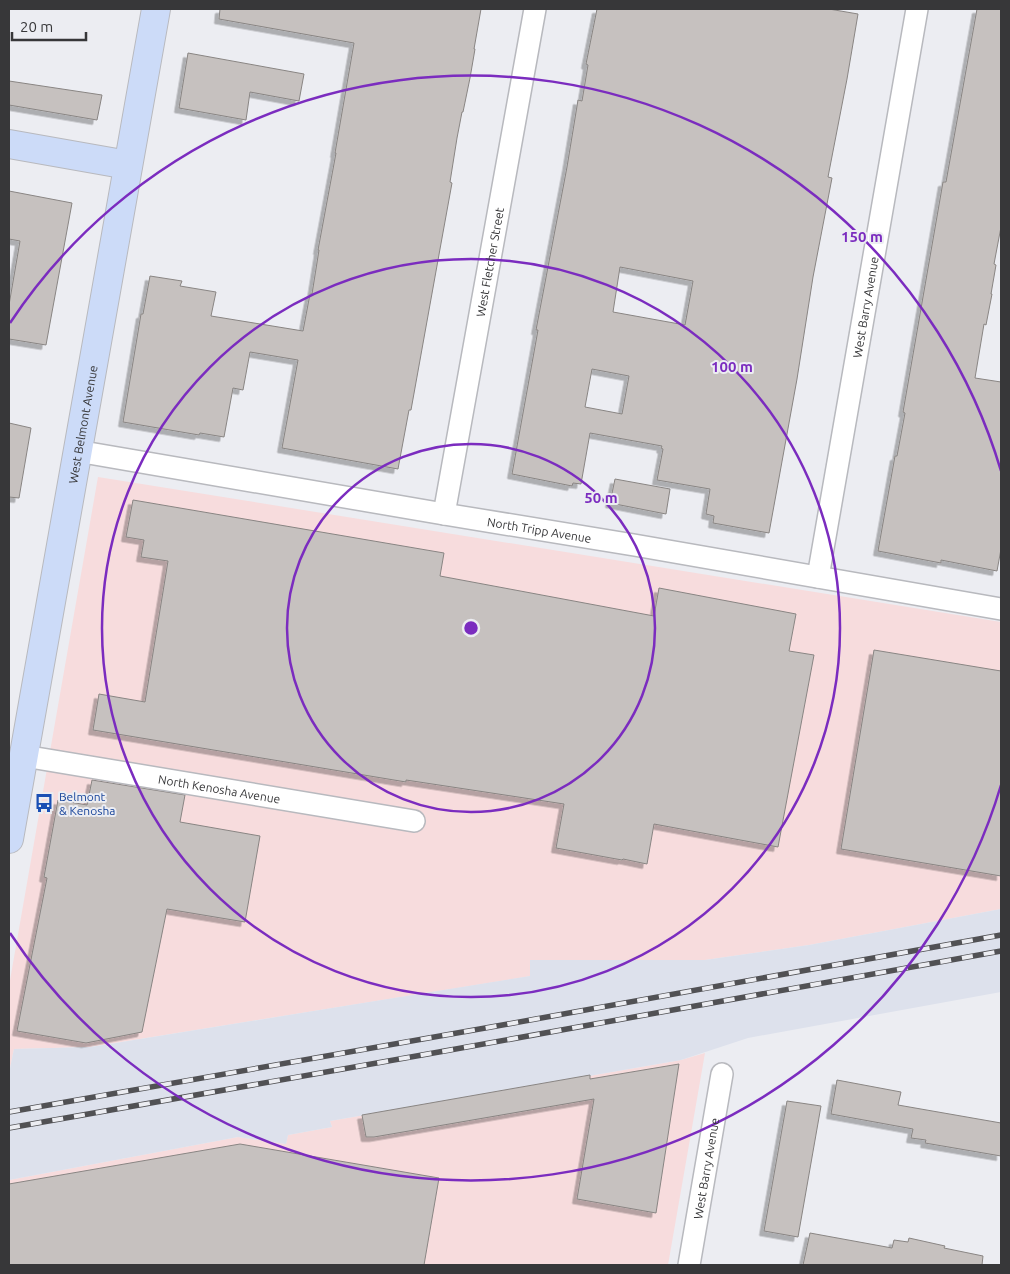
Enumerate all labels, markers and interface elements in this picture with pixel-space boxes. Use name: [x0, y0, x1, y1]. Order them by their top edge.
scale bar: [12, 10, 86, 42]
text: 20 m: [20, 18, 53, 35]
street label: West Fletcher Street: [473, 206, 506, 318]
text: 150 m: [841, 228, 883, 245]
street label: West Barry Avenue: [850, 256, 880, 359]
text: 100 m: [711, 358, 753, 375]
street label: West Belmont Avenue: [66, 364, 99, 485]
text: 50 m: [584, 489, 618, 506]
street label: North Tripp Avenue: [486, 515, 592, 544]
centre of rings: [462, 619, 480, 637]
street label: North Kenosha Avenue: [157, 772, 281, 805]
place label: Belmont & Kenosha: [59, 790, 115, 817]
bus stop icon: Belmont & Kenosha: [33, 792, 55, 814]
street label: West Barry Avenue: [691, 1117, 721, 1220]

